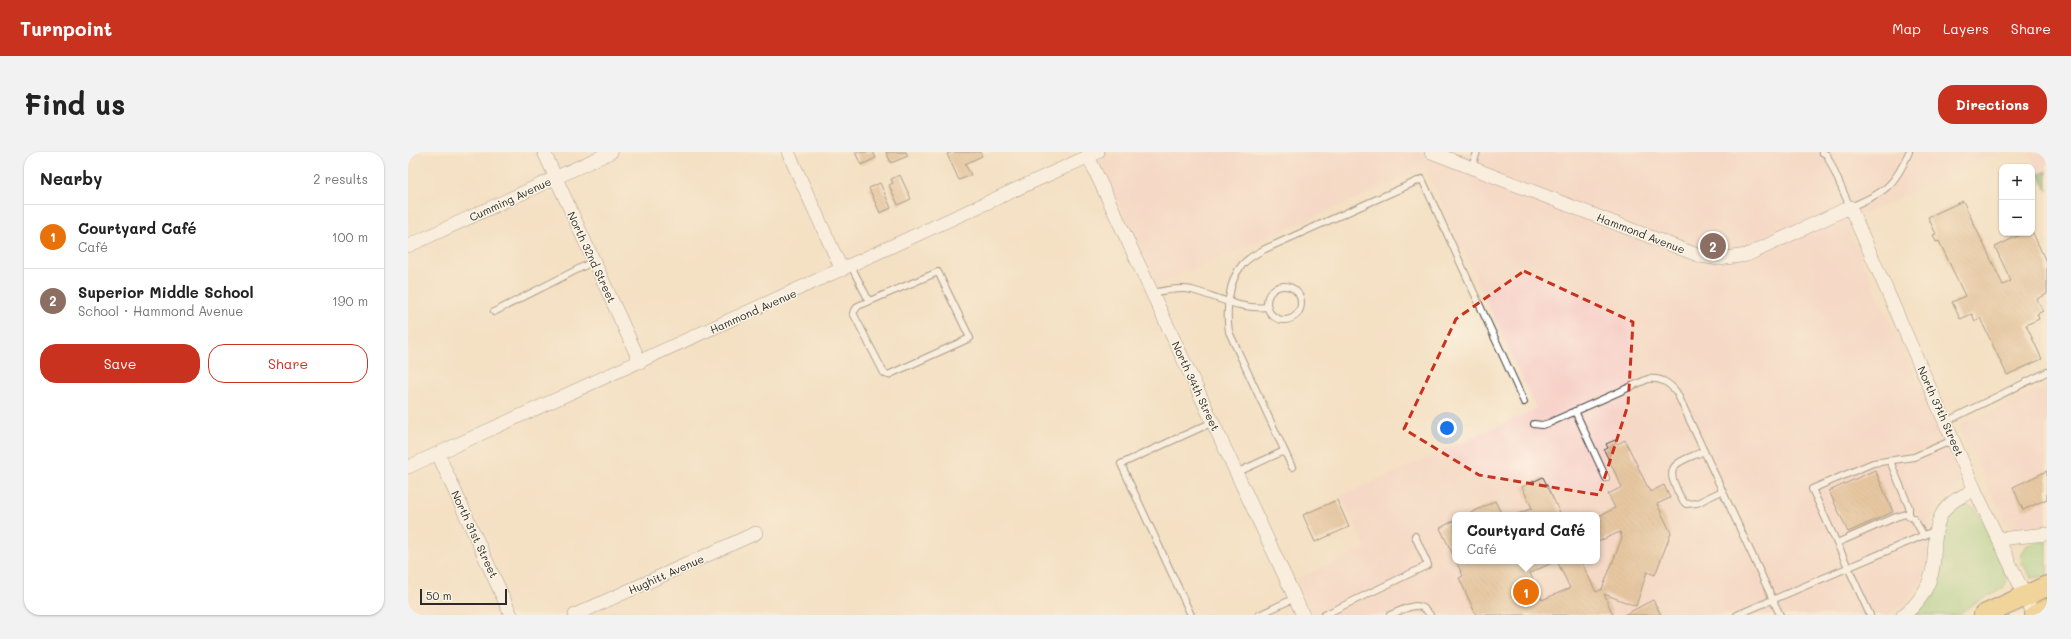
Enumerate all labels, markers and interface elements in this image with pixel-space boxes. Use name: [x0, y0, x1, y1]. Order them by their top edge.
text: Turnpoint: [20, 16, 112, 41]
text: Map: [1892, 19, 1921, 38]
text: Layers: [1943, 19, 1989, 38]
text: Share: [2011, 19, 2051, 38]
button: Directions: [1938, 85, 2047, 124]
text: Find us: [24, 86, 125, 122]
map controls: [1999, 164, 2035, 236]
button: +: [1999, 164, 2035, 200]
text: Nearby: [40, 167, 102, 189]
text: 2 results: [313, 170, 368, 187]
street label: Cumming Avenue: [467, 173, 554, 225]
button: −: [1999, 200, 2035, 236]
street label: North 32nd Street: [564, 209, 620, 305]
street label: Hammond Avenue: [1595, 209, 1687, 257]
text: Courtyard Café: [78, 218, 196, 238]
text: 1: [50, 228, 56, 245]
text: 100 m: [332, 228, 368, 245]
pin: 2: [1700, 231, 1726, 261]
text: Café: [78, 238, 108, 255]
text: Superior Middle School: [78, 282, 254, 302]
street label: Hammond Avenue: [707, 285, 799, 337]
text: 2: [49, 292, 57, 309]
text: 190 m: [332, 292, 368, 309]
text: School · Hammond Avenue: [78, 302, 243, 319]
street label: North 34th Street: [1169, 339, 1223, 433]
button: Save: [40, 344, 200, 383]
button: Share: [208, 344, 368, 383]
street label: North 37th Street: [1914, 364, 1968, 458]
your location: [1437, 418, 1457, 438]
street label: North 31st Street: [448, 488, 502, 580]
popup: [1452, 512, 1600, 564]
text: Courtyard Café: [1467, 520, 1585, 540]
text: Café: [1467, 540, 1497, 557]
street label: Hughitt Avenue: [626, 551, 706, 597]
pin: 1: [1513, 577, 1539, 607]
scale bar: [420, 587, 507, 606]
text: 50 m: [426, 588, 452, 603]

